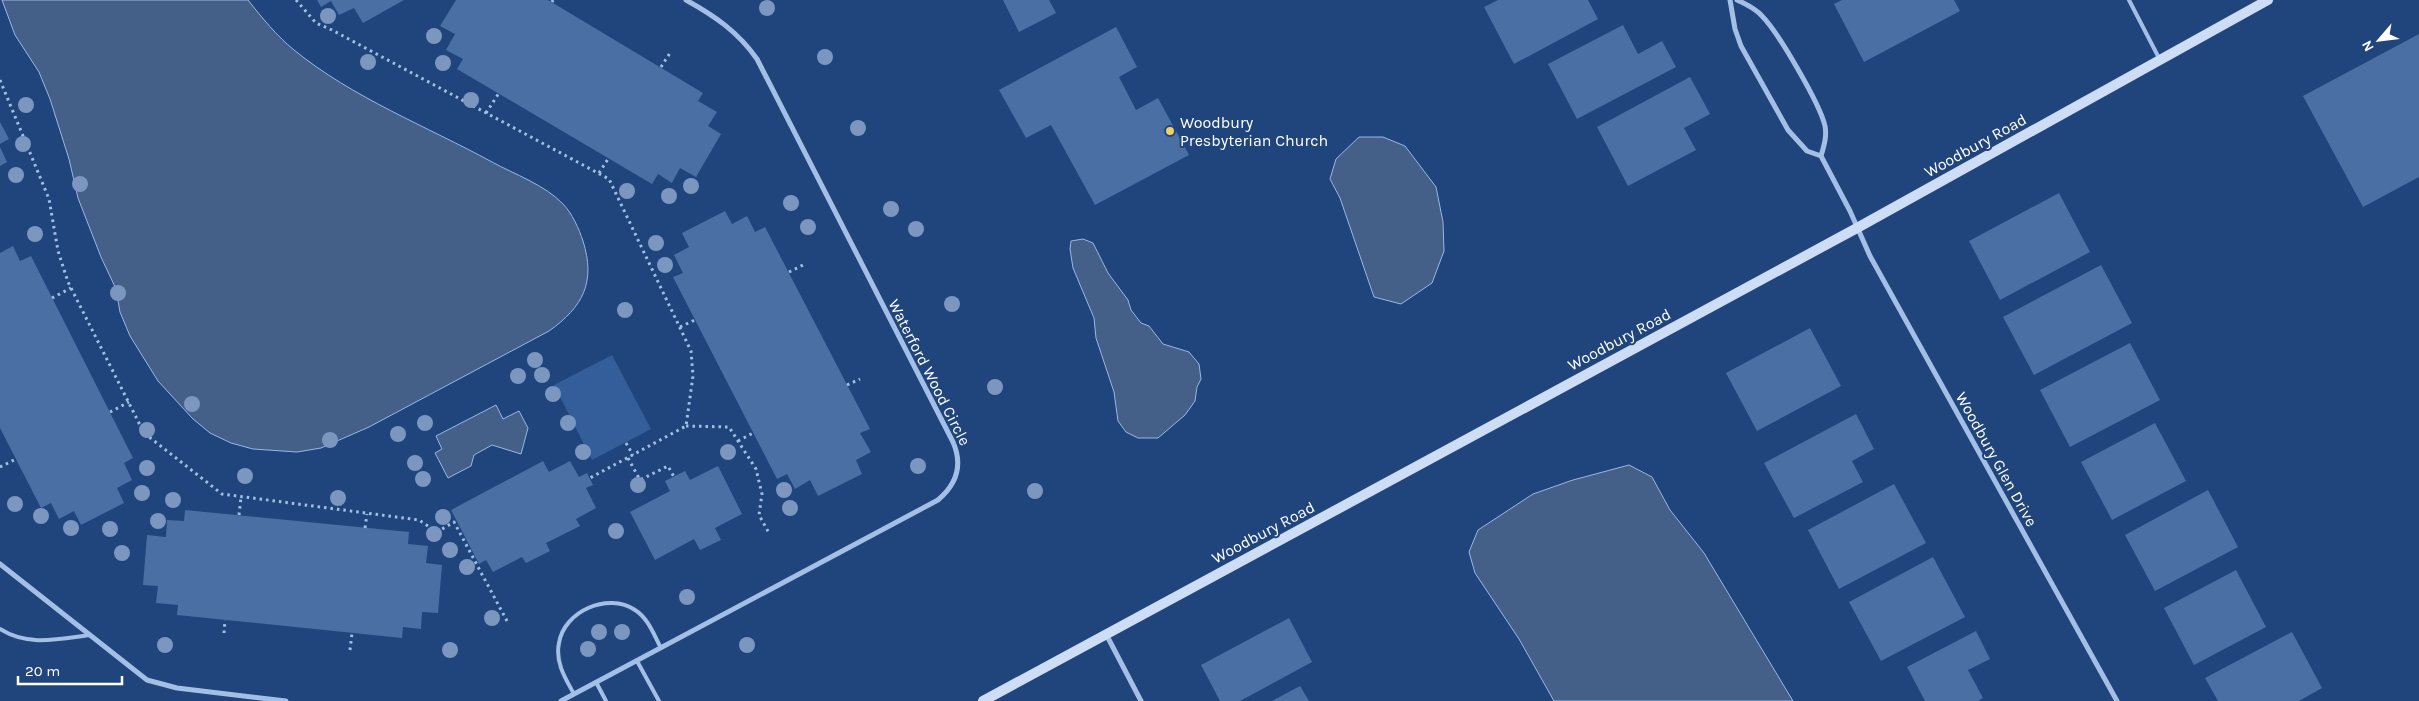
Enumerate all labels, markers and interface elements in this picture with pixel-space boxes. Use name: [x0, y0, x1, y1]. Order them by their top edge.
north arrow: [2354, 15, 2404, 65]
text: N: [2358, 37, 2378, 54]
street label: Woodbury Road: [1921, 110, 2030, 181]
place label: Woodbury Presbyterian Church: [1180, 113, 1328, 150]
marker: Woodbury Presbyterian Church: [1164, 125, 1176, 137]
street label: Waterford Wood Circle: [884, 296, 975, 449]
street label: Woodbury Road: [1565, 304, 1674, 375]
street label: Woodbury Glen Drive: [1952, 389, 2041, 530]
street label: Woodbury Road: [1209, 497, 1318, 568]
scale bar: [18, 654, 121, 686]
text: 20 m: [25, 662, 60, 680]

